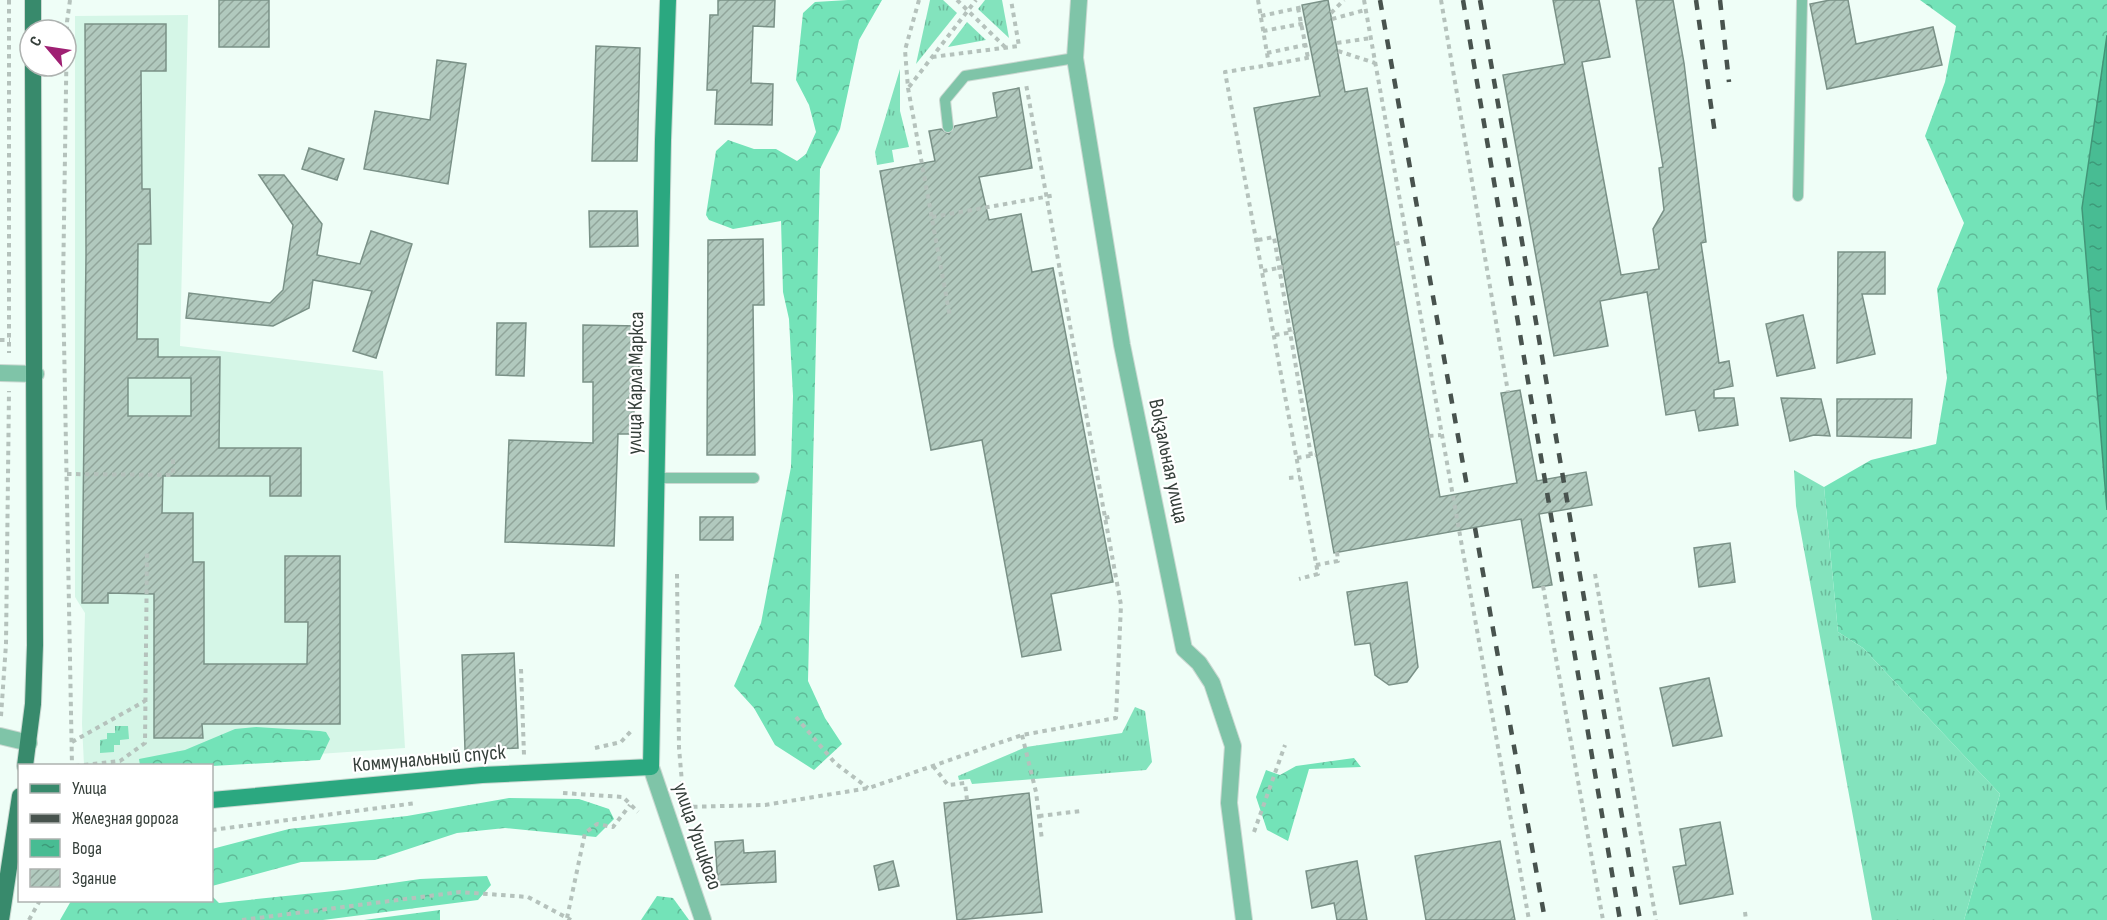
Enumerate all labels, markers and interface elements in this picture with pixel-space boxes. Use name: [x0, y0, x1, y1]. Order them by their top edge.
north arrow: [18, 18, 78, 78]
text: С: [26, 33, 46, 50]
street label: улица Карла Маркса: [622, 311, 649, 455]
street label: Вокзальная улица: [1143, 397, 1194, 526]
street label: Коммунальный спуск: [352, 739, 507, 778]
legend: [18, 764, 213, 902]
text: Улица: [72, 778, 107, 799]
street label: улица Урицкого: [668, 779, 728, 893]
text: Железная дорога: [72, 808, 179, 829]
text: Вода: [72, 838, 102, 859]
text: Здание: [72, 868, 117, 889]

